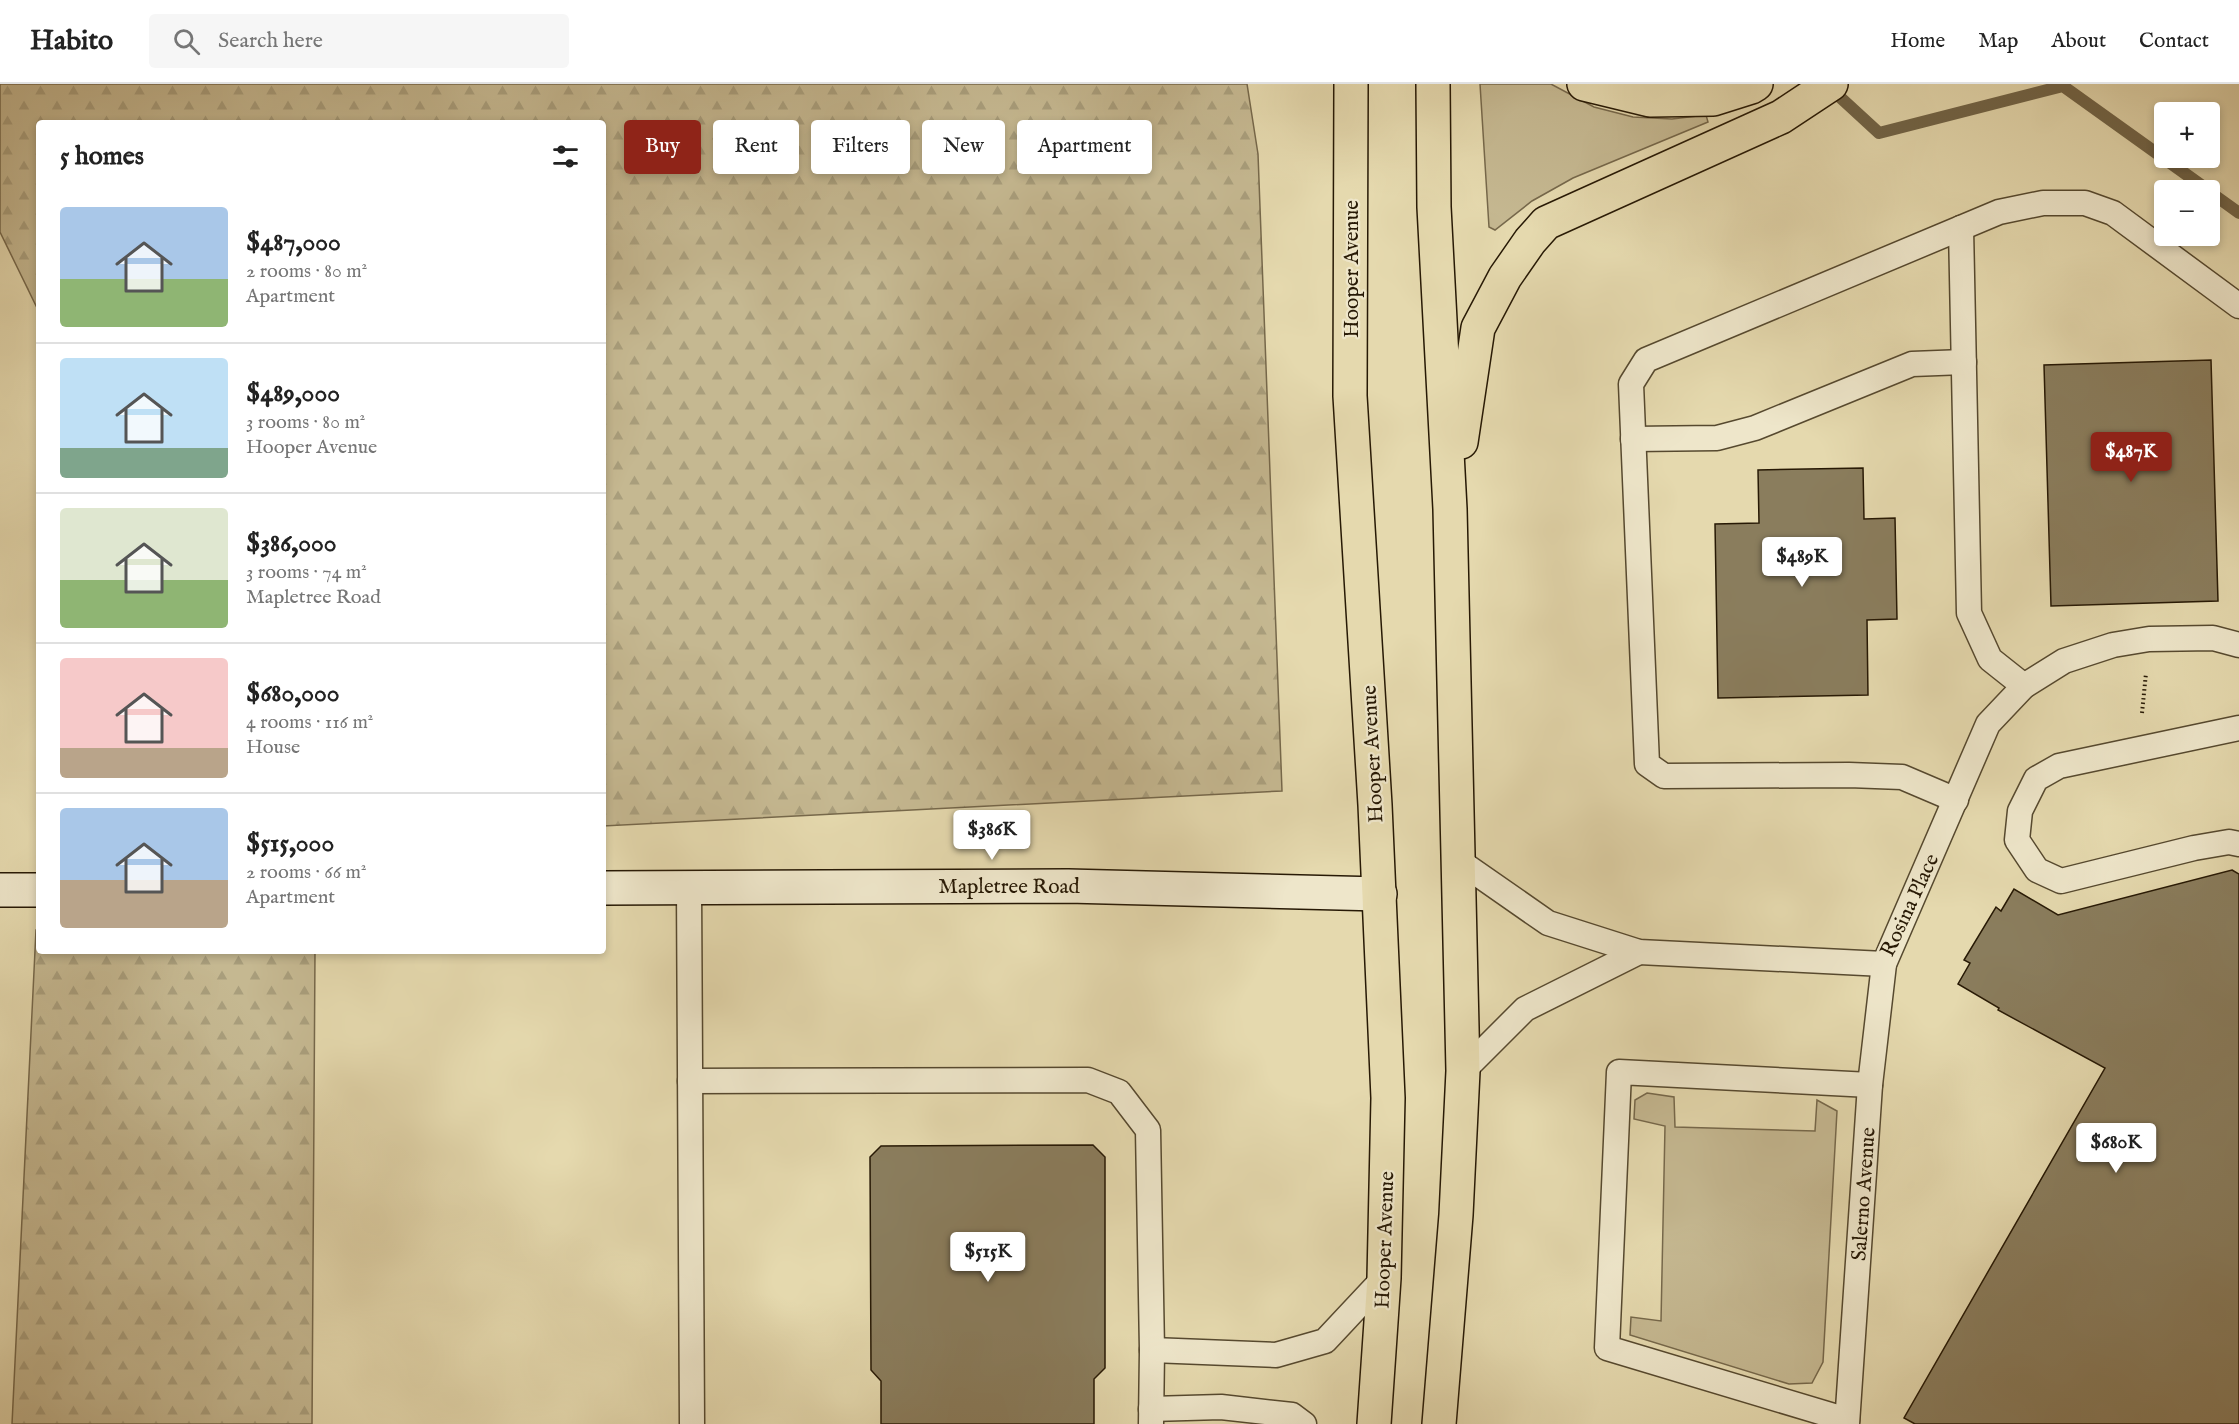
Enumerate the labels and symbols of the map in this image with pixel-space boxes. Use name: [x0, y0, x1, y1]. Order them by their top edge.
street label: Hooper Avenue: [1339, 200, 1366, 338]
pin: $487K: [2089, 432, 2173, 483]
pin: $489K: [1760, 537, 1844, 588]
street label: Hooper Avenue: [1356, 684, 1391, 823]
pin: $386K: [950, 810, 1034, 861]
street label: Rosina Place: [1875, 849, 1946, 961]
street label: Mapletree Road: [938, 874, 1081, 901]
pin: $680K: [2074, 1123, 2158, 1174]
street label: Salerno Avenue: [1846, 1126, 1883, 1262]
street label: Hooper Avenue: [1370, 1170, 1401, 1309]
pin: $515K: [946, 1232, 1030, 1283]

